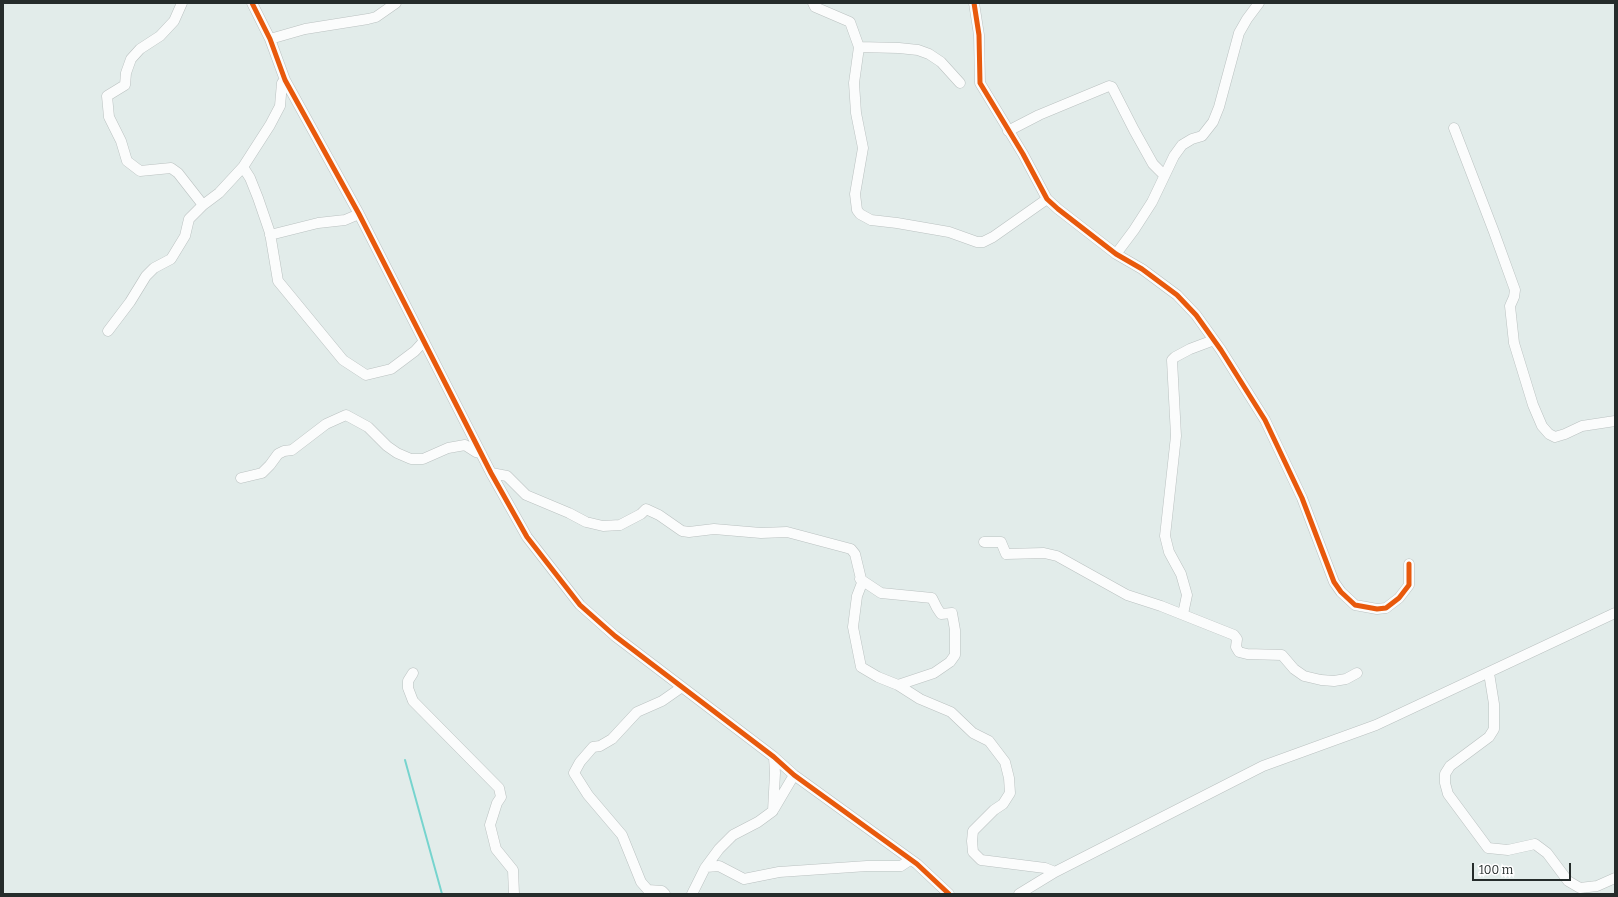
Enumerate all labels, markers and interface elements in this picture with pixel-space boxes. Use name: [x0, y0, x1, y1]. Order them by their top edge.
scale bar: [1474, 855, 1573, 881]
text: 100 m: [1479, 863, 1513, 877]

